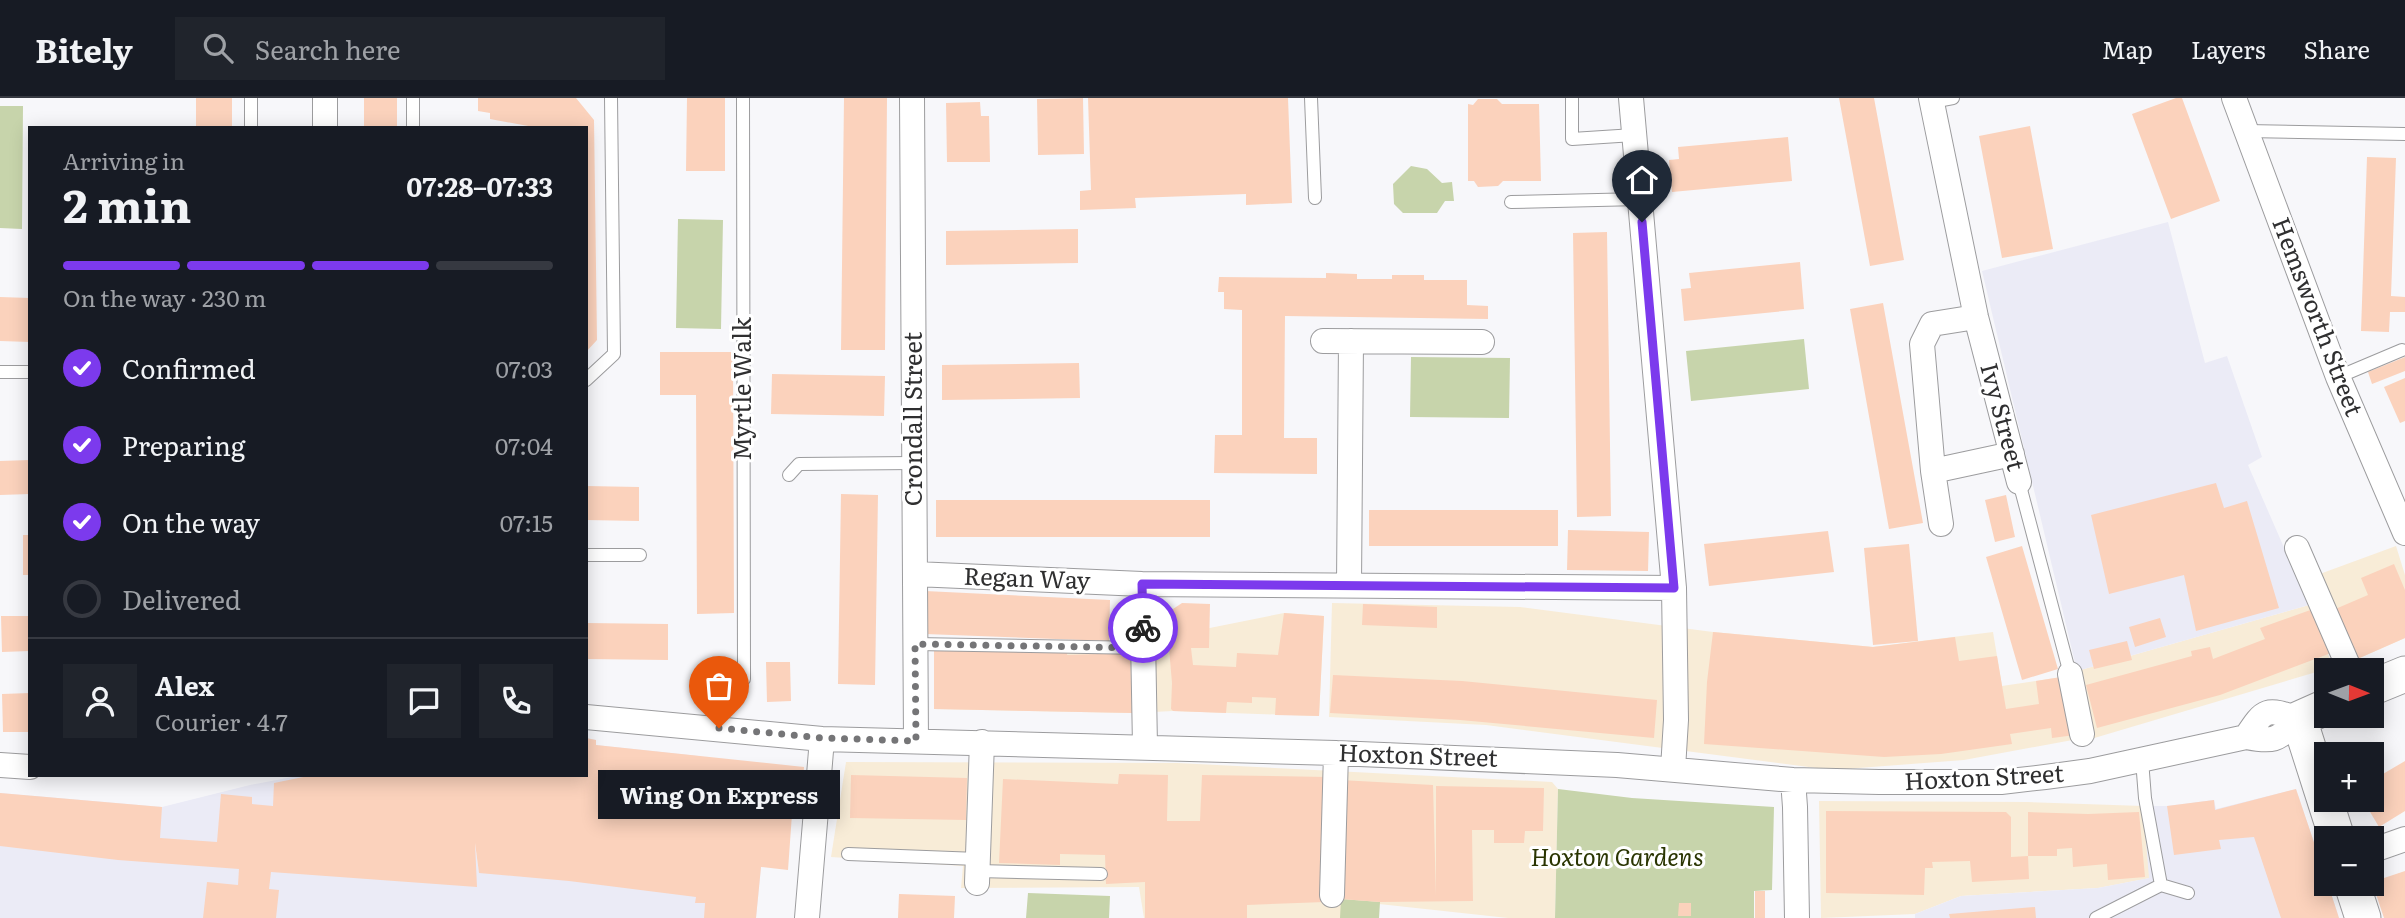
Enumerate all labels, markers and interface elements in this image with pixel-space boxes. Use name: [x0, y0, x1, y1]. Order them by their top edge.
search box: [175, 17, 665, 80]
text: Bitely: [35, 24, 133, 73]
icon: search: [199, 29, 237, 67]
text: Search here: [255, 29, 401, 68]
text: Map: [2102, 31, 2153, 66]
text: Layers: [2191, 31, 2265, 66]
text: Share: [2303, 31, 2370, 66]
text: Arriving in: [63, 143, 185, 177]
pin: [1612, 150, 1672, 222]
icon: home: [1623, 161, 1661, 199]
text: 07:28–07:33: [406, 166, 553, 205]
text: 2 min: [63, 169, 192, 237]
street label: Hemsworth Street: [2265, 212, 2373, 421]
text: On the way · 230 m: [63, 280, 266, 314]
street label: Myrtle Walk: [723, 317, 758, 461]
street label: Crondall Street: [894, 331, 929, 506]
text: Confirmed: [122, 348, 256, 387]
icon: check: [63, 349, 101, 387]
text: 07:03: [495, 351, 553, 385]
street label: Ivy Street: [1973, 359, 2036, 474]
text: Preparing: [122, 425, 245, 464]
icon: check: [63, 426, 101, 464]
text: 07:04: [495, 428, 553, 462]
text: On the way: [122, 502, 260, 541]
icon: check: [63, 503, 101, 541]
text: 07:15: [500, 505, 553, 539]
street label: Regan Way: [963, 557, 1091, 596]
text: Delivered: [122, 579, 241, 618]
courier: [1108, 593, 1178, 663]
icon: bike: [1124, 609, 1162, 647]
pin: [689, 656, 749, 728]
north arrow: [2314, 658, 2384, 728]
map controls: [2314, 658, 2384, 896]
button: person: [63, 664, 137, 738]
button: chat: [387, 664, 461, 738]
button: phone: [479, 664, 553, 738]
text: Alex: [155, 665, 214, 704]
icon: bag: [700, 667, 738, 705]
text: Courier · 4.7: [155, 704, 288, 738]
street label: Hoxton Street: [1338, 733, 1499, 774]
button: +: [2314, 742, 2384, 812]
street label: Hoxton Street: [1903, 754, 2065, 797]
callout: Wing On Express: [598, 770, 840, 819]
text: Wing On Express: [620, 777, 818, 811]
button: −: [2314, 826, 2384, 896]
park label: Hoxton Gardens: [1530, 838, 1704, 873]

